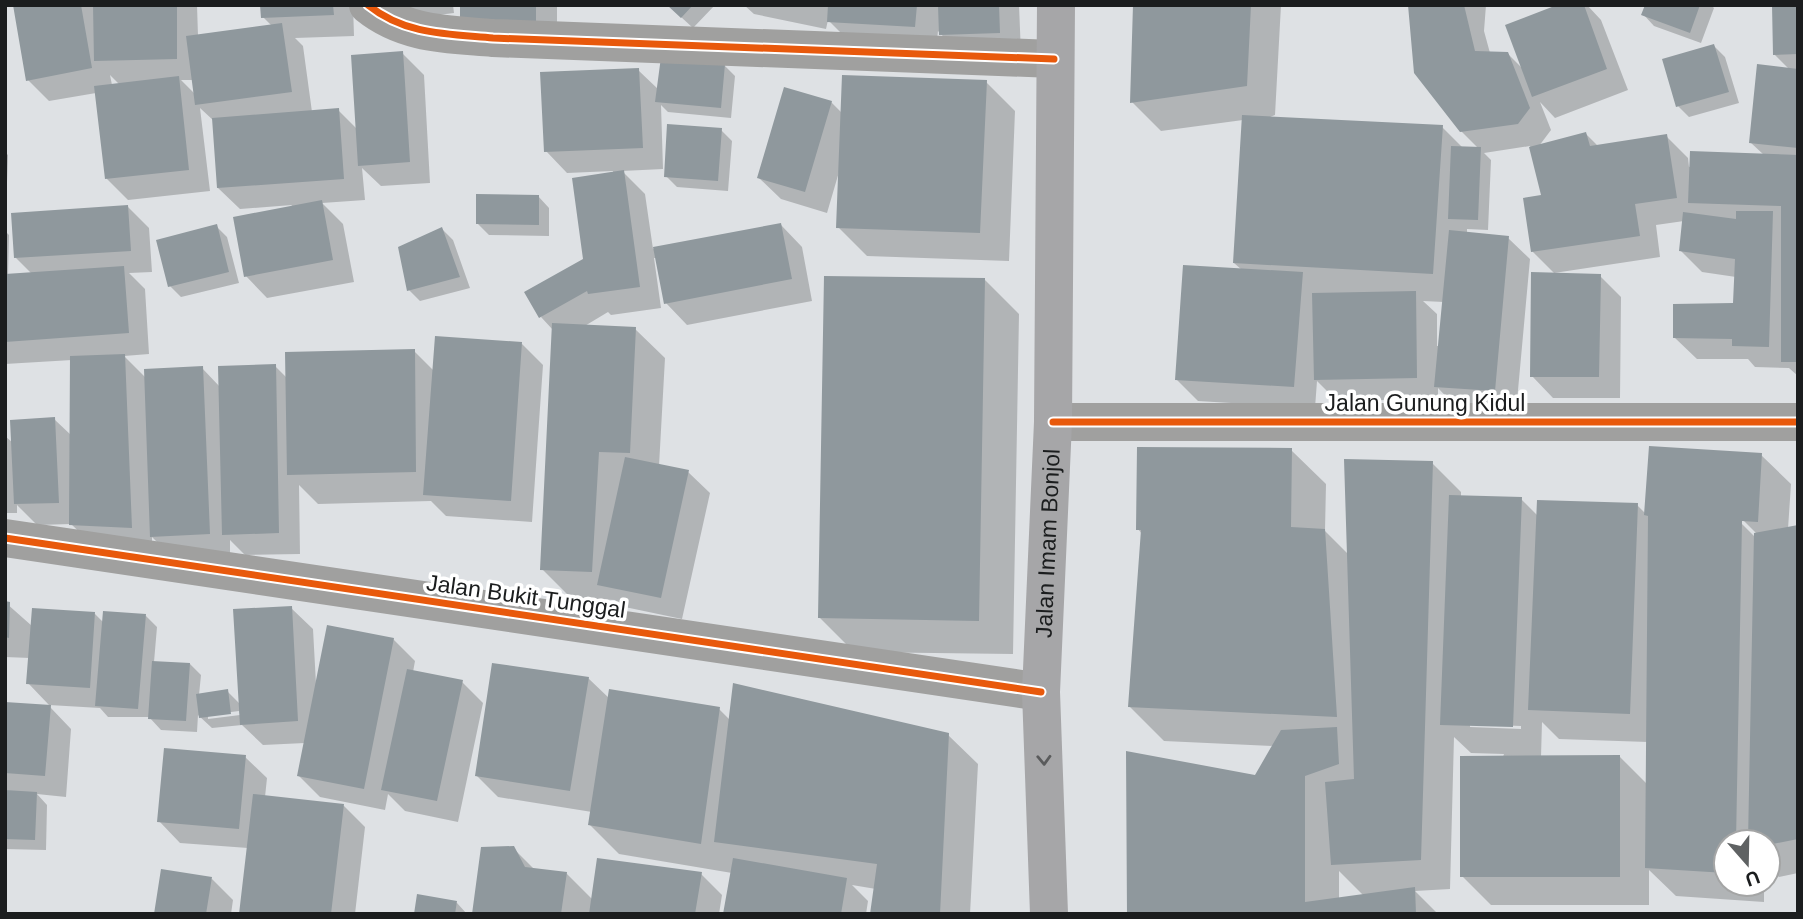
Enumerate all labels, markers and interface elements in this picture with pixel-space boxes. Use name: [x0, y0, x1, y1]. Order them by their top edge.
street label: Jalan Gunung Kidul: [1325, 390, 1525, 416]
street label: Jalan Imam Bonjol: [1030, 448, 1065, 638]
street label: Jalan Bukit Tunggal: [425, 569, 627, 623]
one-way arrow: [1036, 755, 1051, 766]
north arrow: [1712, 828, 1782, 898]
text: U: [1743, 866, 1763, 891]

